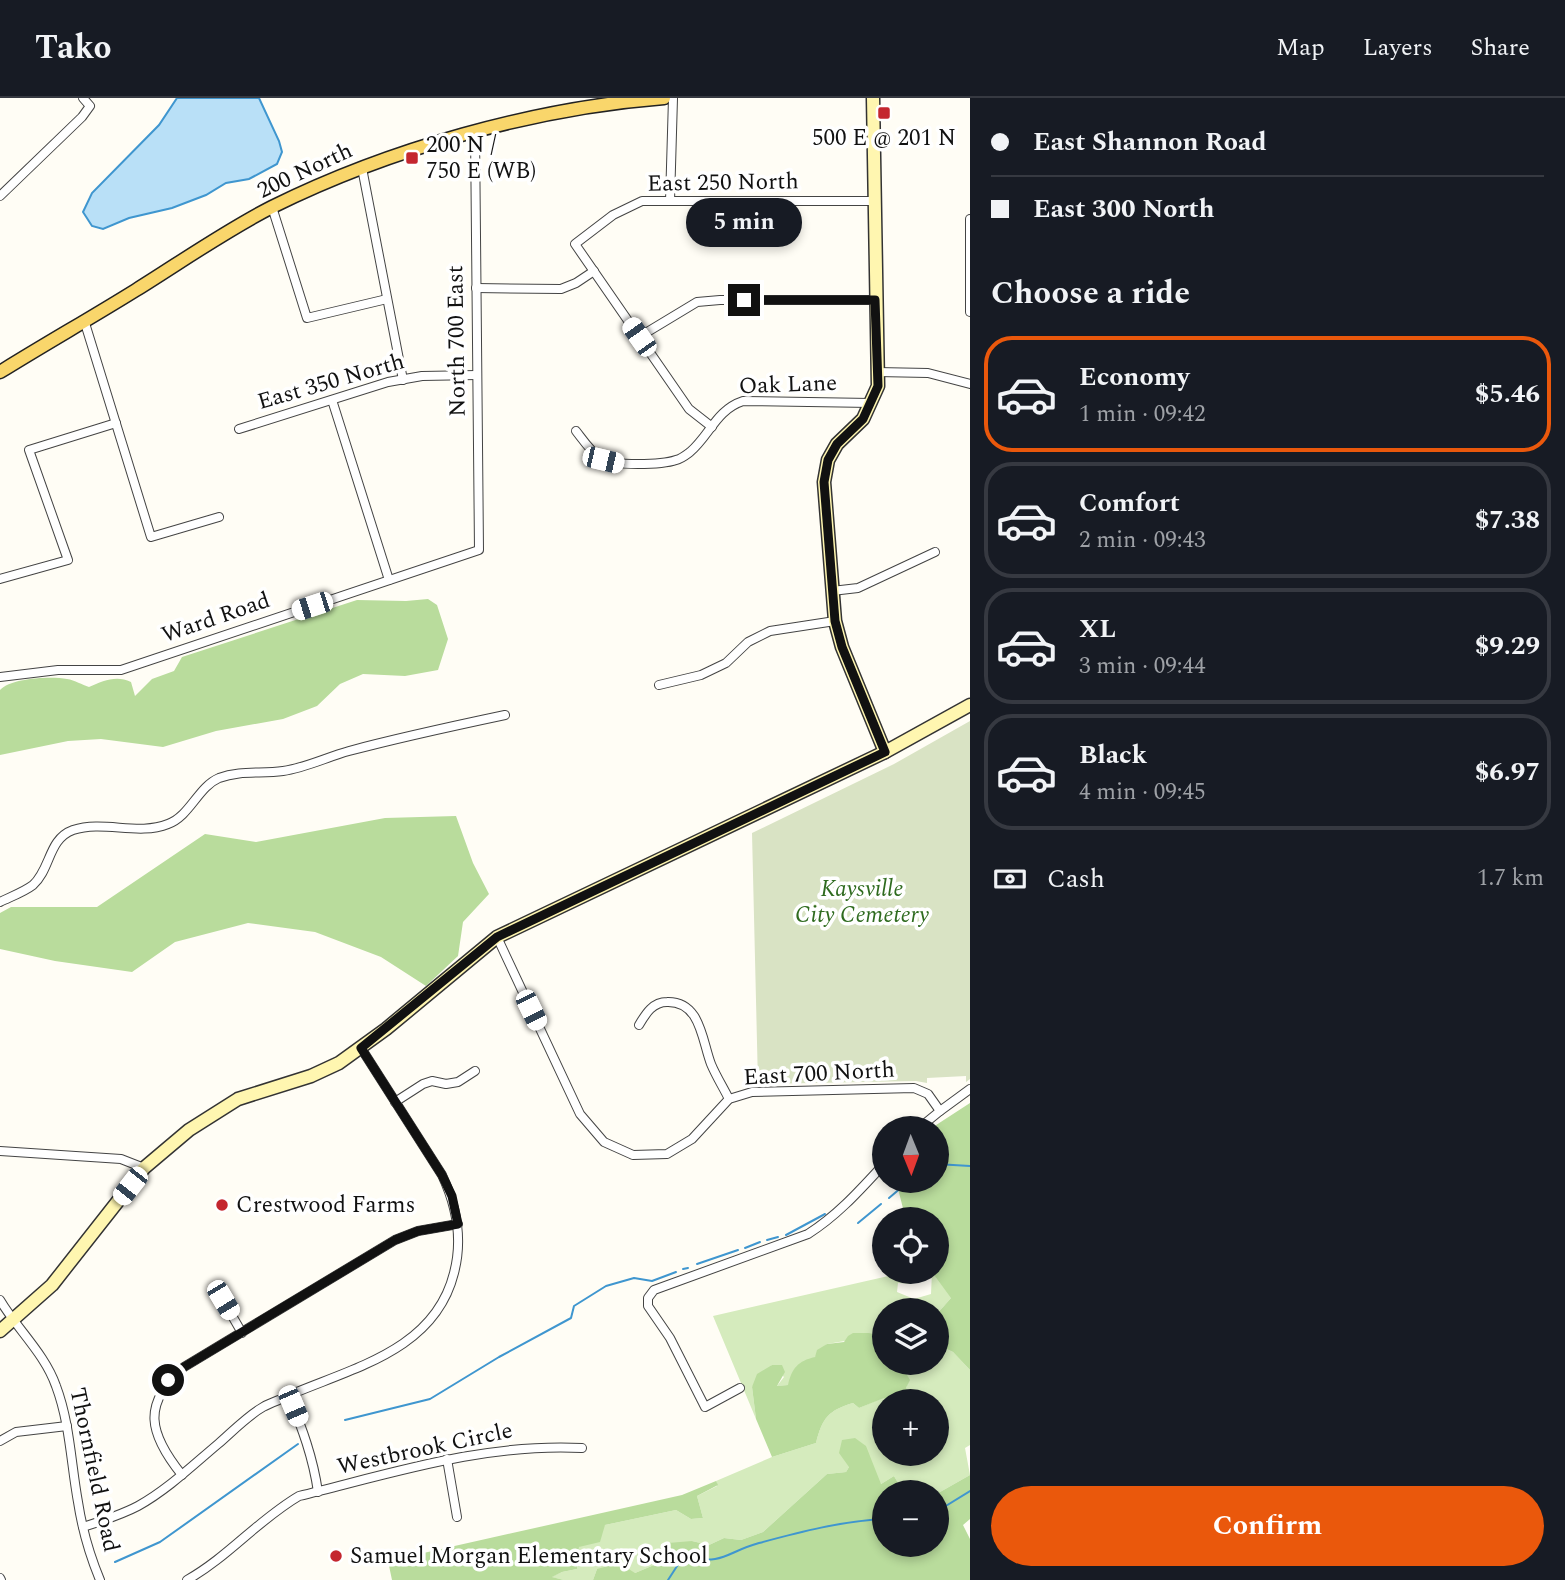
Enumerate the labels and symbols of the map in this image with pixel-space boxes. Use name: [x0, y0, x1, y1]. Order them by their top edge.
marker: 500 E @ 201 N: [876, 105, 892, 121]
place label: 500 E @ 201 N: [812, 121, 956, 156]
place label: 200 N / 750 E (WB): [426, 128, 536, 189]
street label: 200 North: [252, 134, 358, 208]
marker: 200 N / 750 E (WB): [404, 150, 420, 166]
street label: East 250 North: [647, 164, 799, 202]
callout: 5 min: [686, 198, 802, 248]
street label: North 700 East: [438, 265, 476, 417]
route end: [728, 284, 760, 316]
car: [619, 314, 660, 360]
street label: East 350 North: [253, 344, 409, 420]
street label: Oak Lane: [738, 366, 838, 404]
car: [581, 445, 626, 475]
street label: Ward Road: [157, 583, 275, 653]
car: [289, 590, 336, 622]
park label: Kaysville City Cemetery: [795, 872, 930, 933]
car: [513, 987, 550, 1033]
street label: East 700 North: [742, 1053, 896, 1095]
north arrow: [872, 1116, 948, 1194]
car: [109, 1163, 152, 1209]
place label: Crestwood Farms: [236, 1188, 416, 1223]
marker: Crestwood Farms: [214, 1197, 230, 1213]
car: [204, 1277, 243, 1323]
route start: [152, 1364, 184, 1396]
car: [276, 1383, 311, 1429]
street label: Thornfield Road: [60, 1385, 129, 1556]
street label: Westbrook Circle: [334, 1413, 516, 1485]
place label: Samuel Morgan Elementary School: [350, 1539, 708, 1574]
marker: Samuel Morgan Elementary School: [328, 1548, 344, 1564]

